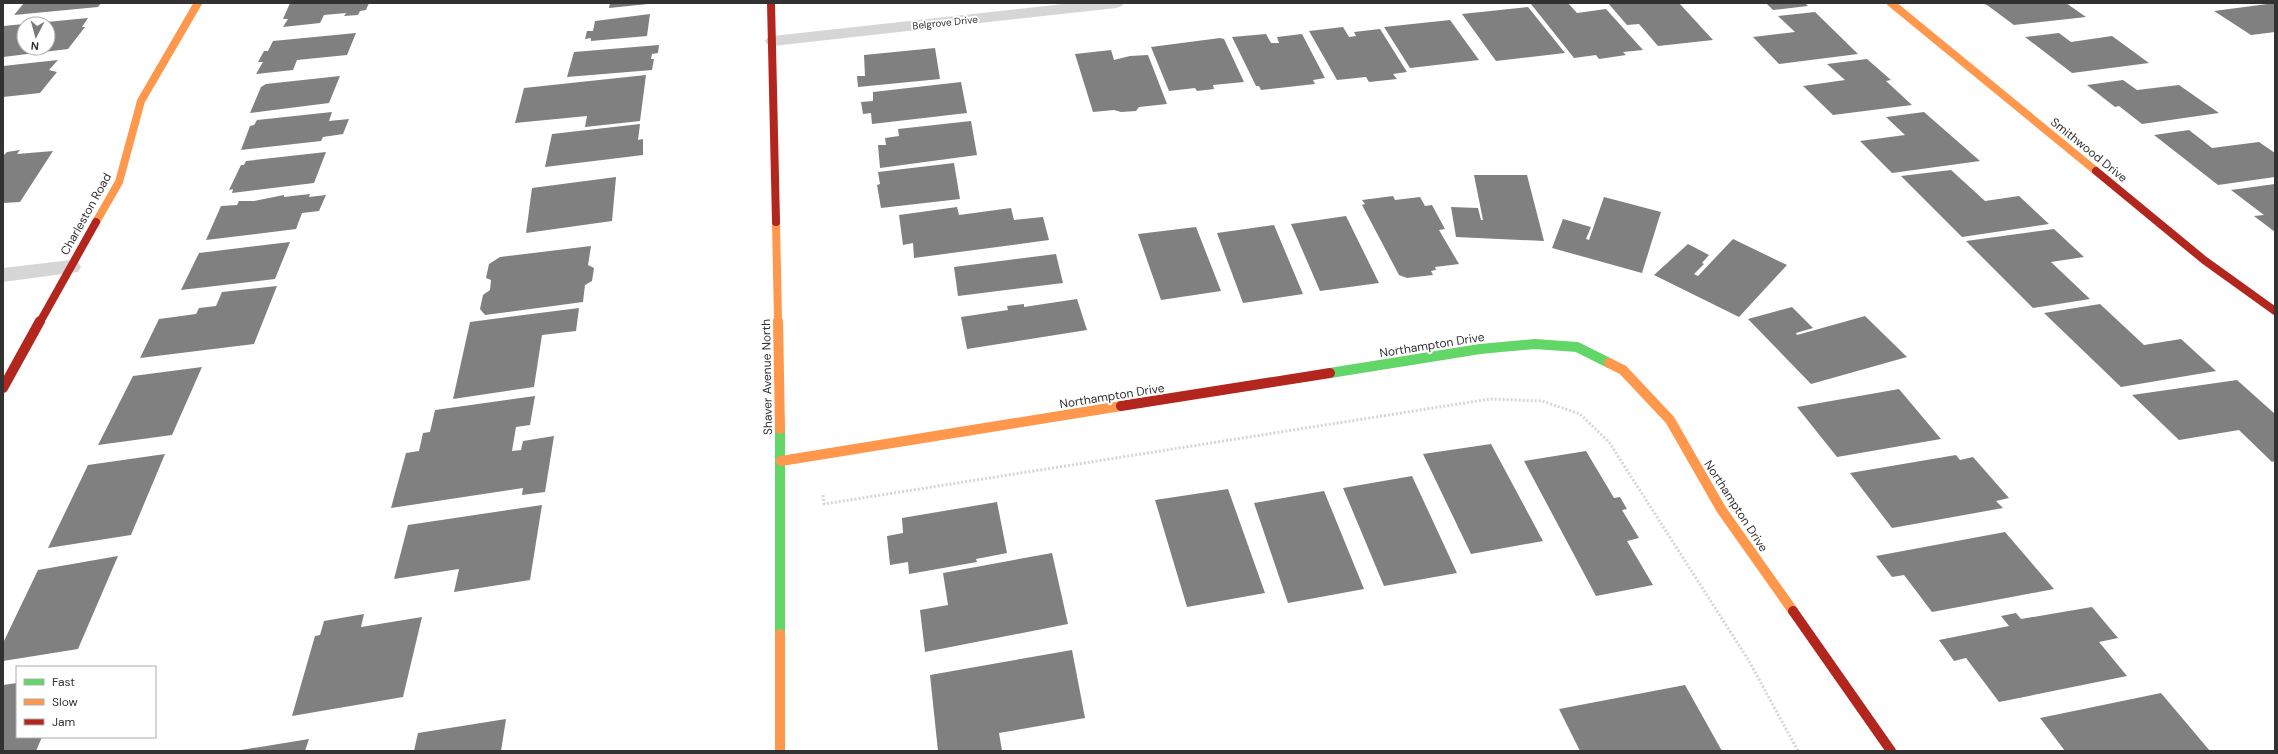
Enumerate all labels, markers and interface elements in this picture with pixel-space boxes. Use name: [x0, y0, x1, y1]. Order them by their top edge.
street label: Belgrove Drive: [912, 13, 979, 32]
north arrow: [16, 16, 56, 56]
text: N: [30, 39, 40, 53]
street label: Smithwood Drive: [2047, 114, 2131, 186]
street label: Charleston Road: [57, 170, 115, 258]
street label: Shaver Avenue North: [758, 319, 776, 435]
street label: Northampton Drive: [1378, 329, 1486, 361]
street label: Northampton Drive: [1058, 380, 1166, 412]
street label: Northampton Drive: [1700, 457, 1772, 555]
legend: [16, 666, 156, 738]
text: Fast: [52, 674, 75, 690]
text: Slow: [52, 694, 78, 710]
text: Jam: [52, 714, 75, 730]

